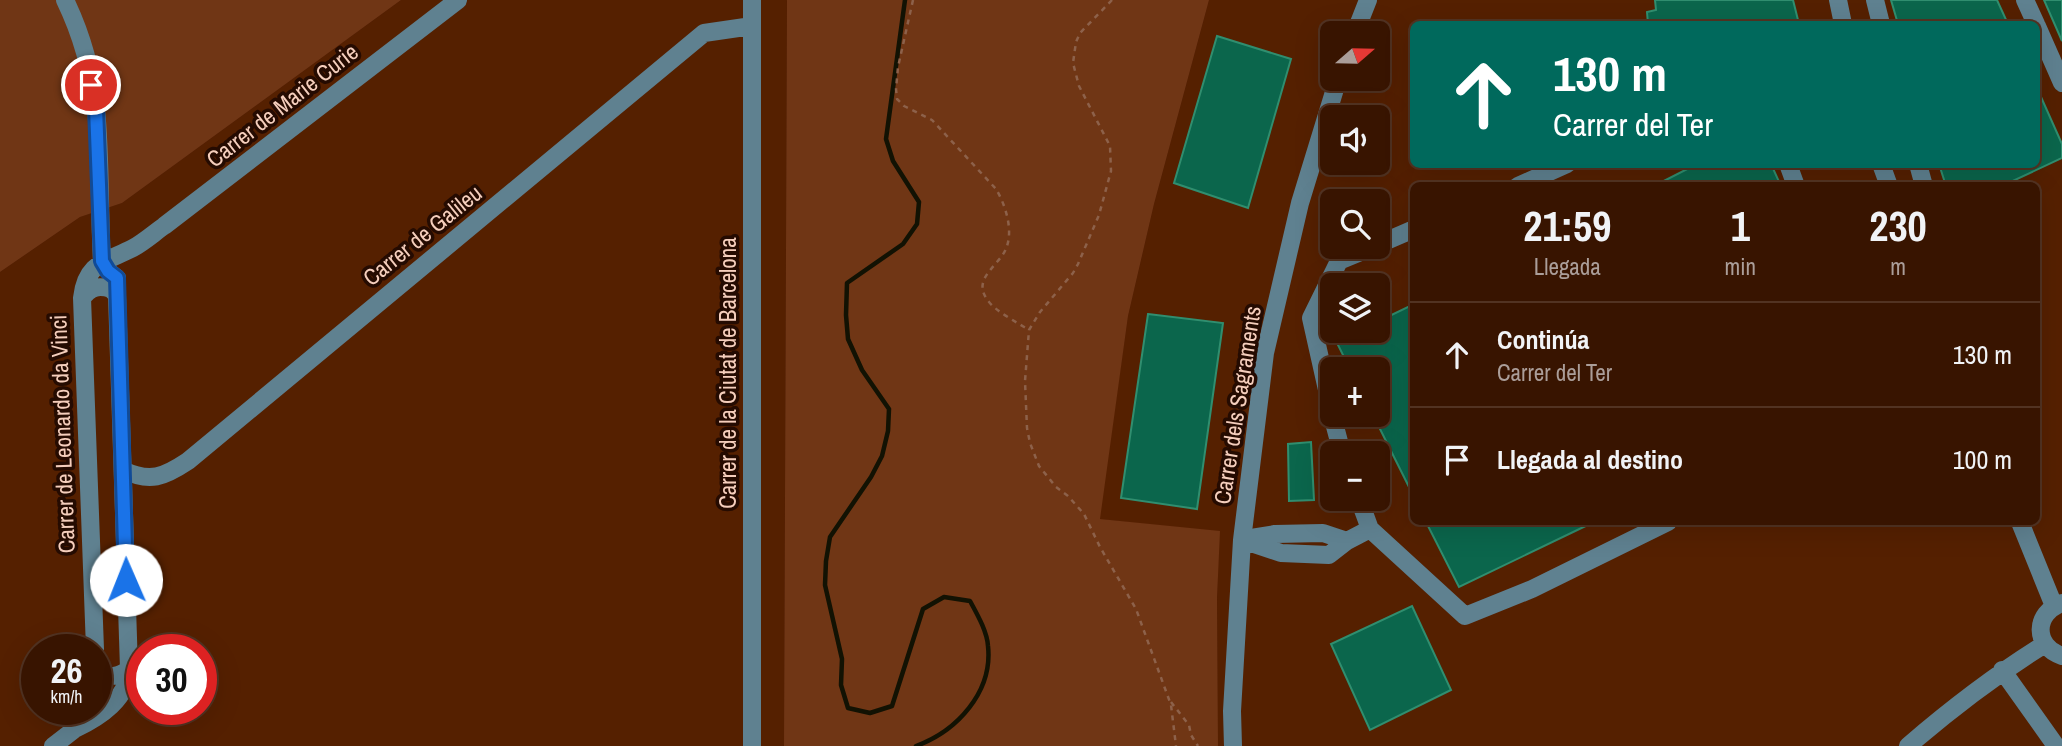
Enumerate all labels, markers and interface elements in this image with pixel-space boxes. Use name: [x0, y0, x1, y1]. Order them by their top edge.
north arrow: [1320, 21, 1390, 91]
map controls: [1320, 21, 1390, 511]
street label: Carrer de Marie Curie: [200, 36, 364, 174]
text: 130 m: [1553, 40, 1667, 106]
icon: ahead: [1438, 49, 1529, 140]
pin: [61, 55, 121, 115]
icon: arrive: [72, 66, 110, 104]
text: Carrer del Ter: [1553, 103, 1713, 146]
button: sound: [1320, 105, 1390, 175]
street label: Carrer de Galileu: [356, 177, 488, 293]
button: search: [1320, 189, 1390, 259]
text: 21:59: [1523, 198, 1611, 254]
text: 1: [1731, 198, 1750, 254]
text: 230: [1869, 198, 1927, 254]
street label: Carrer de la Ciutat de Barcelona: [712, 237, 743, 509]
text: Llegada: [1534, 251, 1601, 282]
text: min: [1725, 251, 1756, 282]
text: m: [1890, 251, 1906, 282]
button: layers: [1320, 273, 1390, 343]
street label: Carrer dels Sagraments: [1206, 304, 1268, 506]
street label: Carrer de Leonardo da Vinci: [42, 314, 82, 554]
text: Continúa: [1497, 322, 1589, 357]
icon: ahead: [1438, 336, 1476, 374]
text: 130 m: [1953, 337, 2012, 372]
button: +: [1320, 357, 1390, 427]
text: Carrer del Ter: [1497, 357, 1612, 388]
button: −: [1320, 441, 1390, 511]
icon: arrive: [1438, 441, 1476, 479]
text: Llegada al destino: [1497, 442, 1683, 477]
text: 100 m: [1953, 442, 2012, 477]
position arrow: [89, 543, 163, 617]
speed limit sign: 30: [126, 634, 217, 725]
text: 26: [51, 647, 82, 694]
text: km/h: [51, 684, 83, 709]

